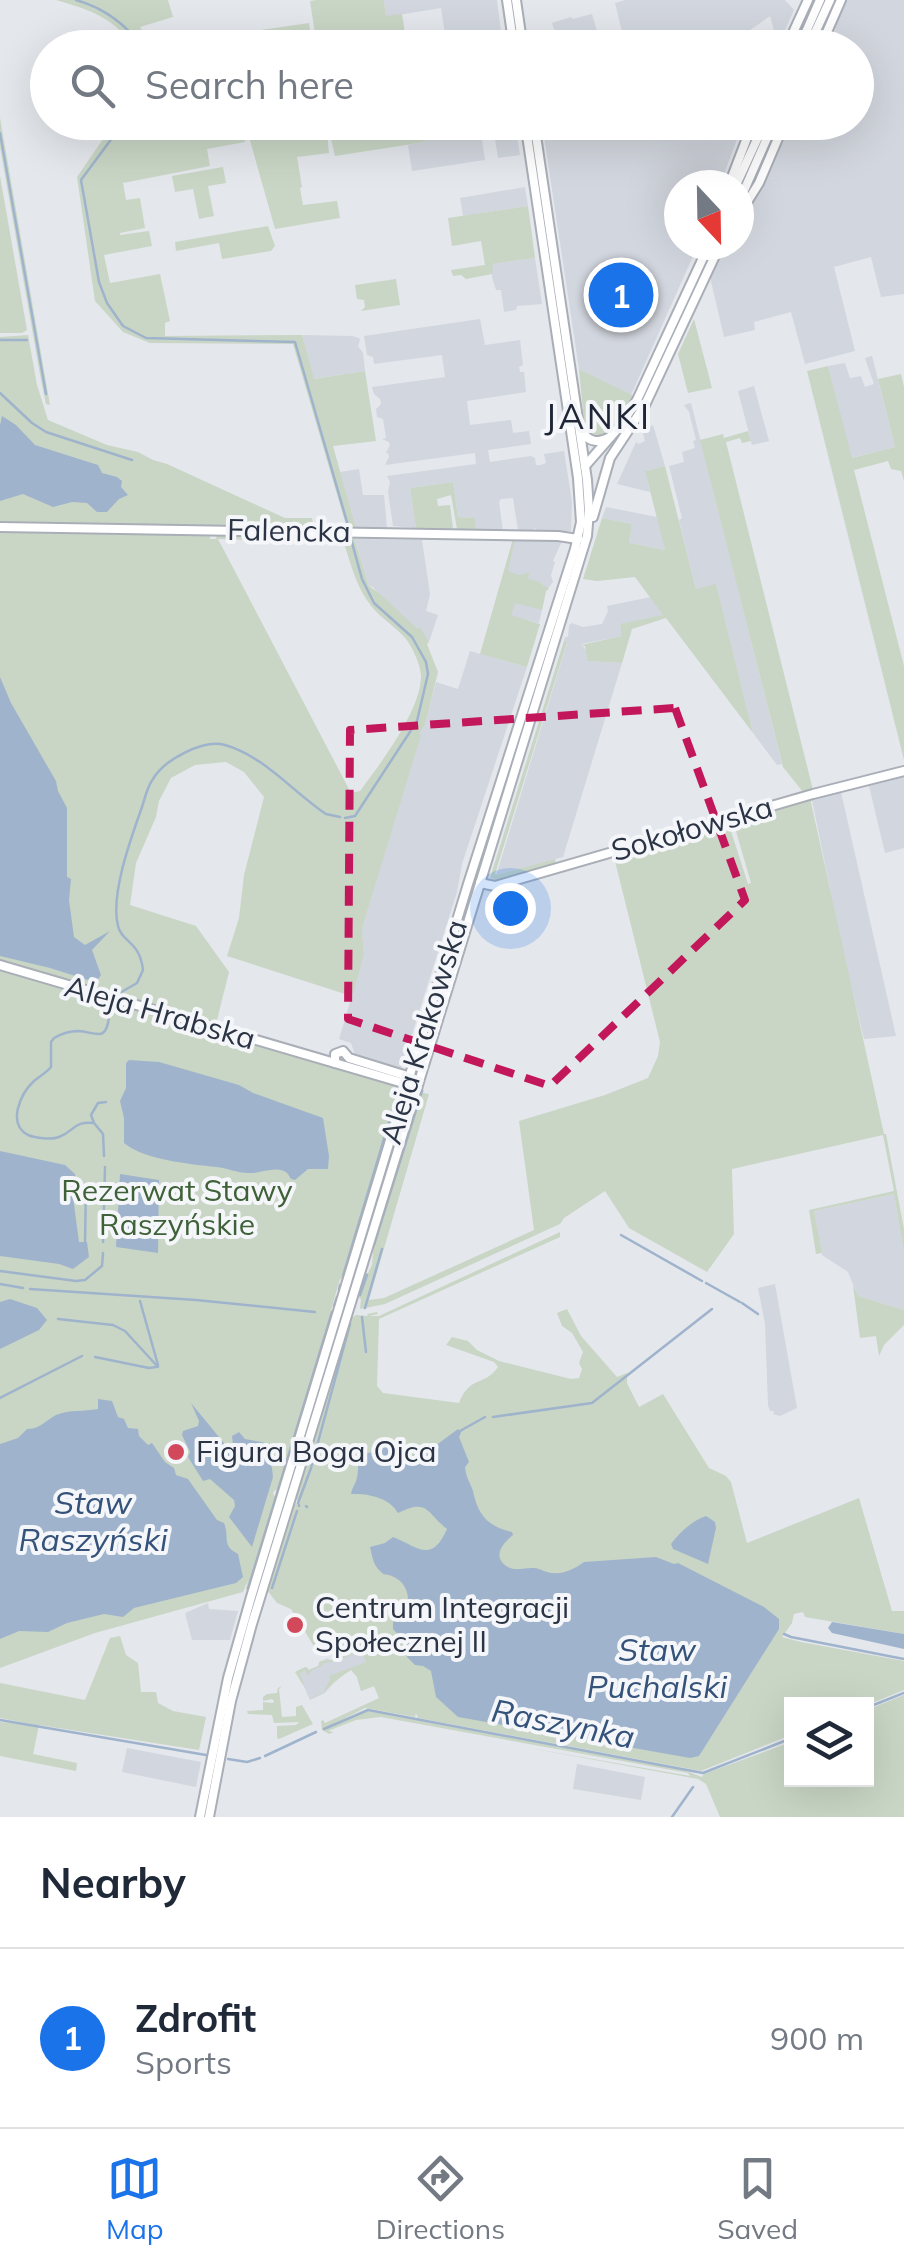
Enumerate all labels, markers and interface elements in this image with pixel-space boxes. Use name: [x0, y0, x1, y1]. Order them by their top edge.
search box: [30, 30, 874, 140]
icon: search: [65, 58, 120, 113]
text: Search here: [145, 61, 354, 109]
north arrow: [664, 170, 754, 260]
pin: 1: [588, 258, 654, 332]
district label: JANKI: [544, 394, 652, 438]
street label: Falencka: [227, 510, 351, 550]
street label: Sokołowska: [607, 787, 777, 869]
your location: [485, 883, 536, 934]
street label: Aleja Krakowska: [371, 915, 475, 1148]
street label: Aleja Hrabska: [61, 967, 260, 1057]
park label: Rezerwat Stawy Raszyńskie: [61, 1171, 293, 1243]
place label: Figura Boga Ojca: [196, 1432, 436, 1470]
marker: Figura Boga Ojca: [165, 1441, 187, 1463]
water label: Staw Raszyński: [18, 1482, 168, 1559]
place label: Centrum Integracji Społecznej II: [315, 1588, 569, 1660]
marker: Centrum Integracji Społecznej II: [284, 1614, 306, 1636]
water label: Staw Puchalski: [587, 1629, 728, 1706]
water label: Raszynka: [488, 1690, 638, 1756]
map controls: [784, 1697, 874, 1787]
button: layers: [784, 1697, 874, 1787]
text: Nearby: [40, 1856, 186, 1909]
text: Zdrofit: [135, 1994, 256, 2042]
text: 1: [63, 2018, 82, 2058]
text: 900 m: [770, 2018, 864, 2058]
text: Sports: [135, 2042, 232, 2082]
tab: Map: [106, 2151, 164, 2246]
tab: Directions: [376, 2151, 505, 2246]
tab: Saved: [717, 2151, 798, 2246]

